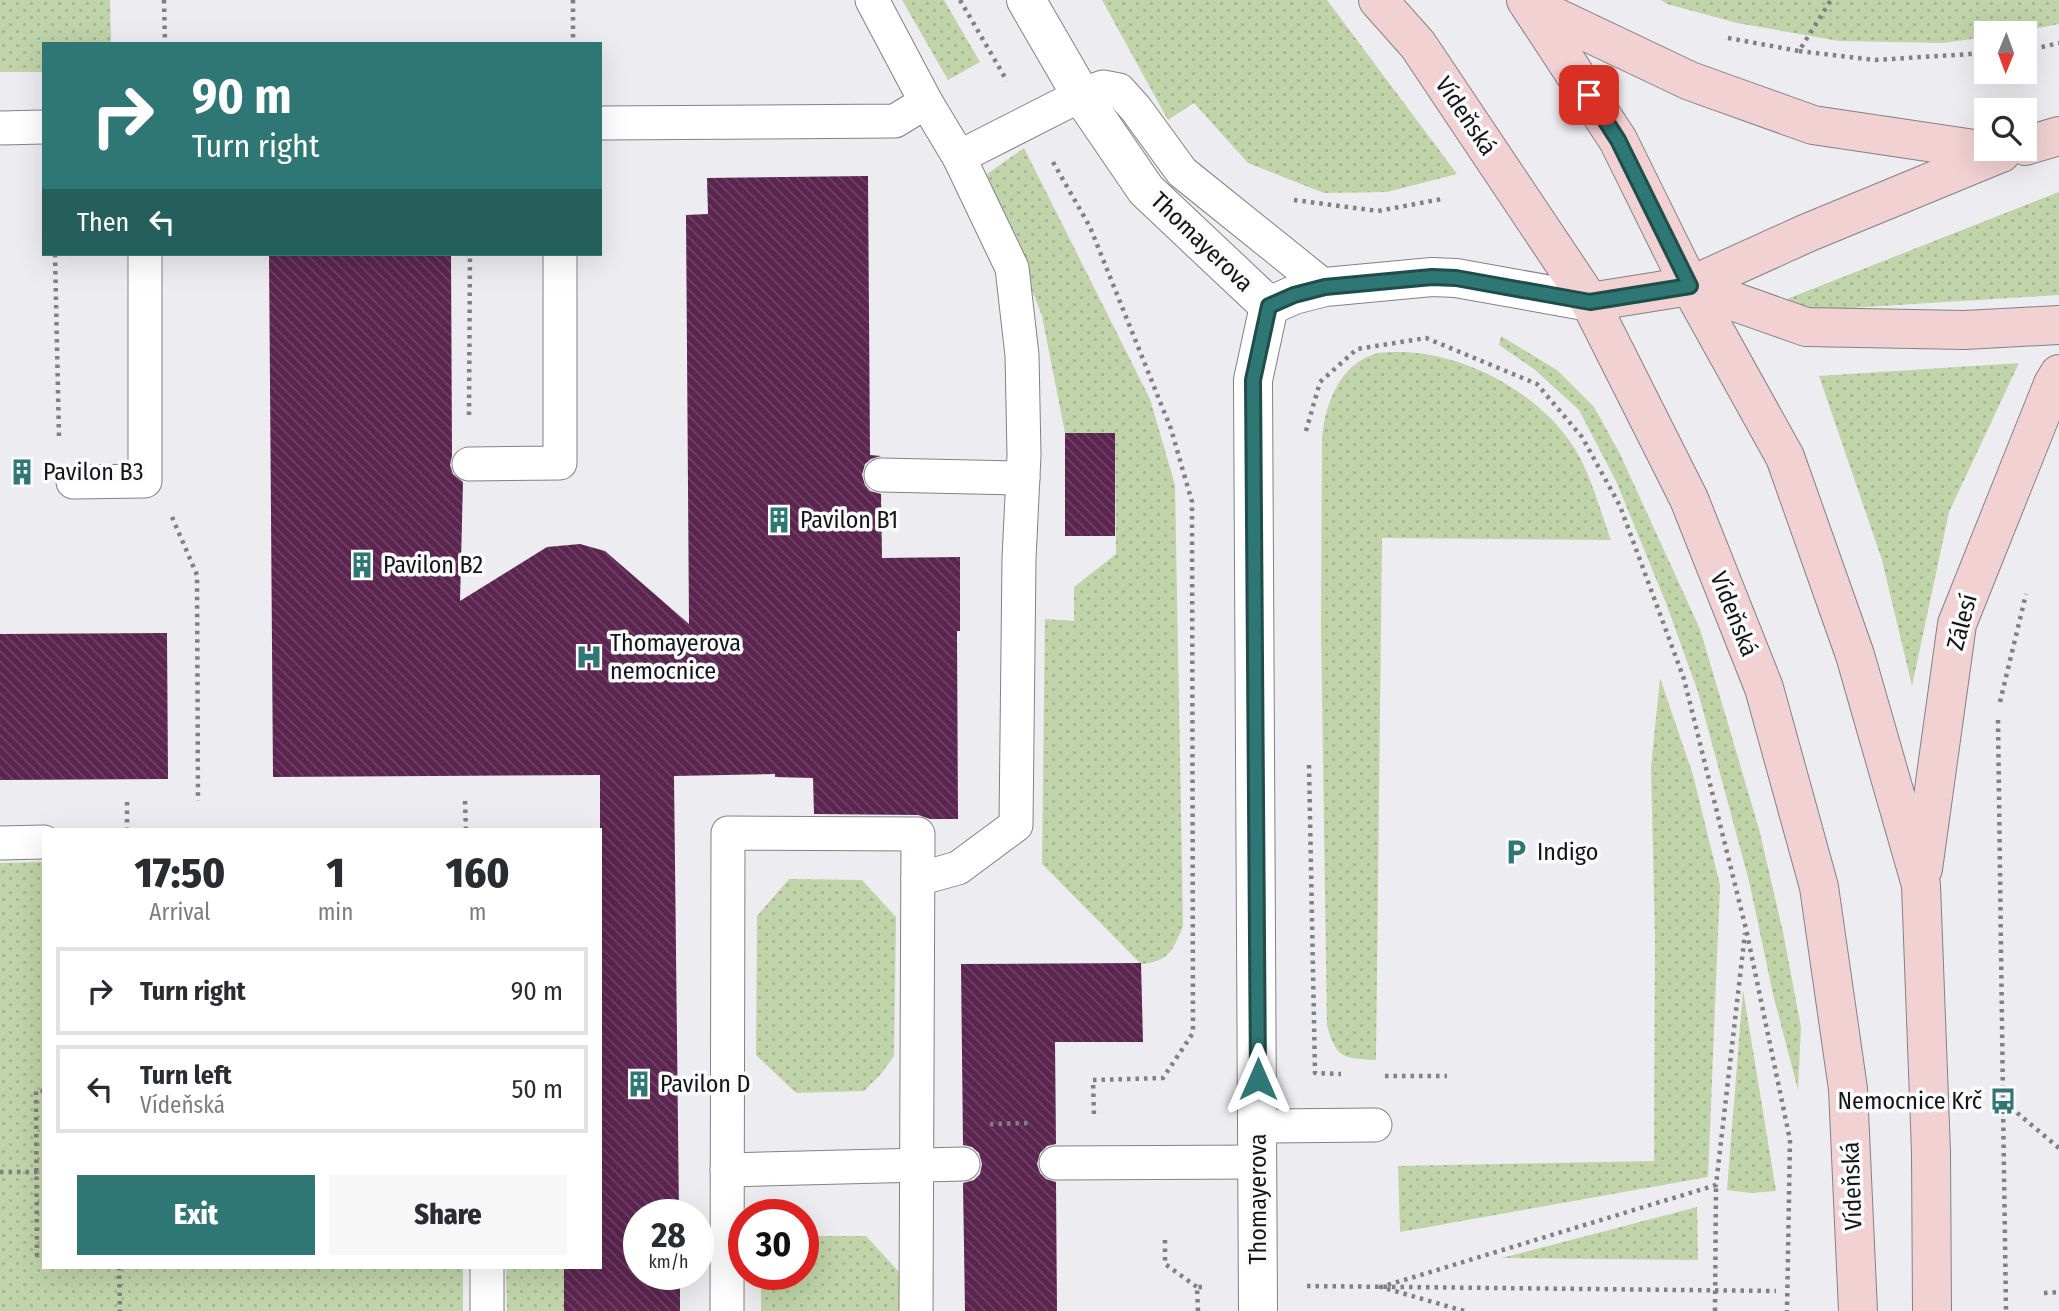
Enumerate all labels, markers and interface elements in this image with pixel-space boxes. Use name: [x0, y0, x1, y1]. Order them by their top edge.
north arrow: [1974, 21, 2037, 84]
map controls: [1974, 21, 2037, 161]
pin: [1559, 65, 1619, 125]
text: 90 m: [192, 67, 292, 126]
icon: right: [77, 70, 168, 161]
street label: Vídeňská: [1430, 71, 1502, 161]
icon: arrive: [1570, 76, 1608, 114]
button: search: [1974, 98, 2037, 161]
text: Turn right: [192, 127, 319, 165]
street label: Thomayerova: [1145, 186, 1259, 298]
icon: left: [143, 203, 181, 241]
text: Then: [77, 207, 129, 238]
building icon: Pavilon B3: [7, 457, 37, 487]
place label: Pavilon B3: [43, 458, 144, 486]
building icon: Pavilon B1: [764, 505, 794, 535]
place label: Pavilon B1: [800, 506, 898, 534]
building icon: Pavilon B2: [347, 550, 377, 580]
place label: Pavilon B2: [383, 551, 483, 579]
street label: Vídeňská: [1704, 568, 1764, 660]
street label: Zálesí: [1941, 591, 1983, 653]
place label: Thomayerova nemocnice: [610, 629, 741, 685]
hospital icon: Thomayerova nemocnice: [574, 642, 604, 672]
parking icon: Indigo: [1501, 837, 1531, 867]
place label: Indigo: [1537, 838, 1598, 866]
text: 17:50: [134, 848, 225, 898]
text: 1: [326, 848, 345, 898]
text: 160: [446, 848, 510, 898]
text: Arrival: [149, 898, 210, 926]
text: min: [318, 898, 353, 926]
text: m: [469, 898, 486, 926]
icon: right: [81, 972, 119, 1010]
text: Turn right: [140, 976, 246, 1007]
text: 90 m: [511, 976, 563, 1007]
position arrow: [1221, 1042, 1295, 1116]
text: Turn left: [140, 1060, 232, 1091]
building icon: Pavilon D: [624, 1069, 654, 1099]
icon: left: [81, 1070, 119, 1108]
place label: Pavilon D: [660, 1070, 751, 1098]
text: 50 m: [511, 1074, 563, 1105]
bus stop icon: Nemocnice Krč: [1988, 1086, 2018, 1116]
place label: Nemocnice Krč: [1838, 1087, 1982, 1115]
text: Vídeňská: [140, 1091, 225, 1119]
street label: Thomayerova: [1244, 1133, 1272, 1265]
street label: Vídeňská: [1836, 1141, 1868, 1231]
button: Exit: [77, 1175, 315, 1255]
button: Share: [329, 1175, 567, 1255]
speed limit sign: 30: [728, 1199, 819, 1290]
text: 28: [651, 1214, 686, 1256]
text: km/h: [648, 1251, 689, 1273]

